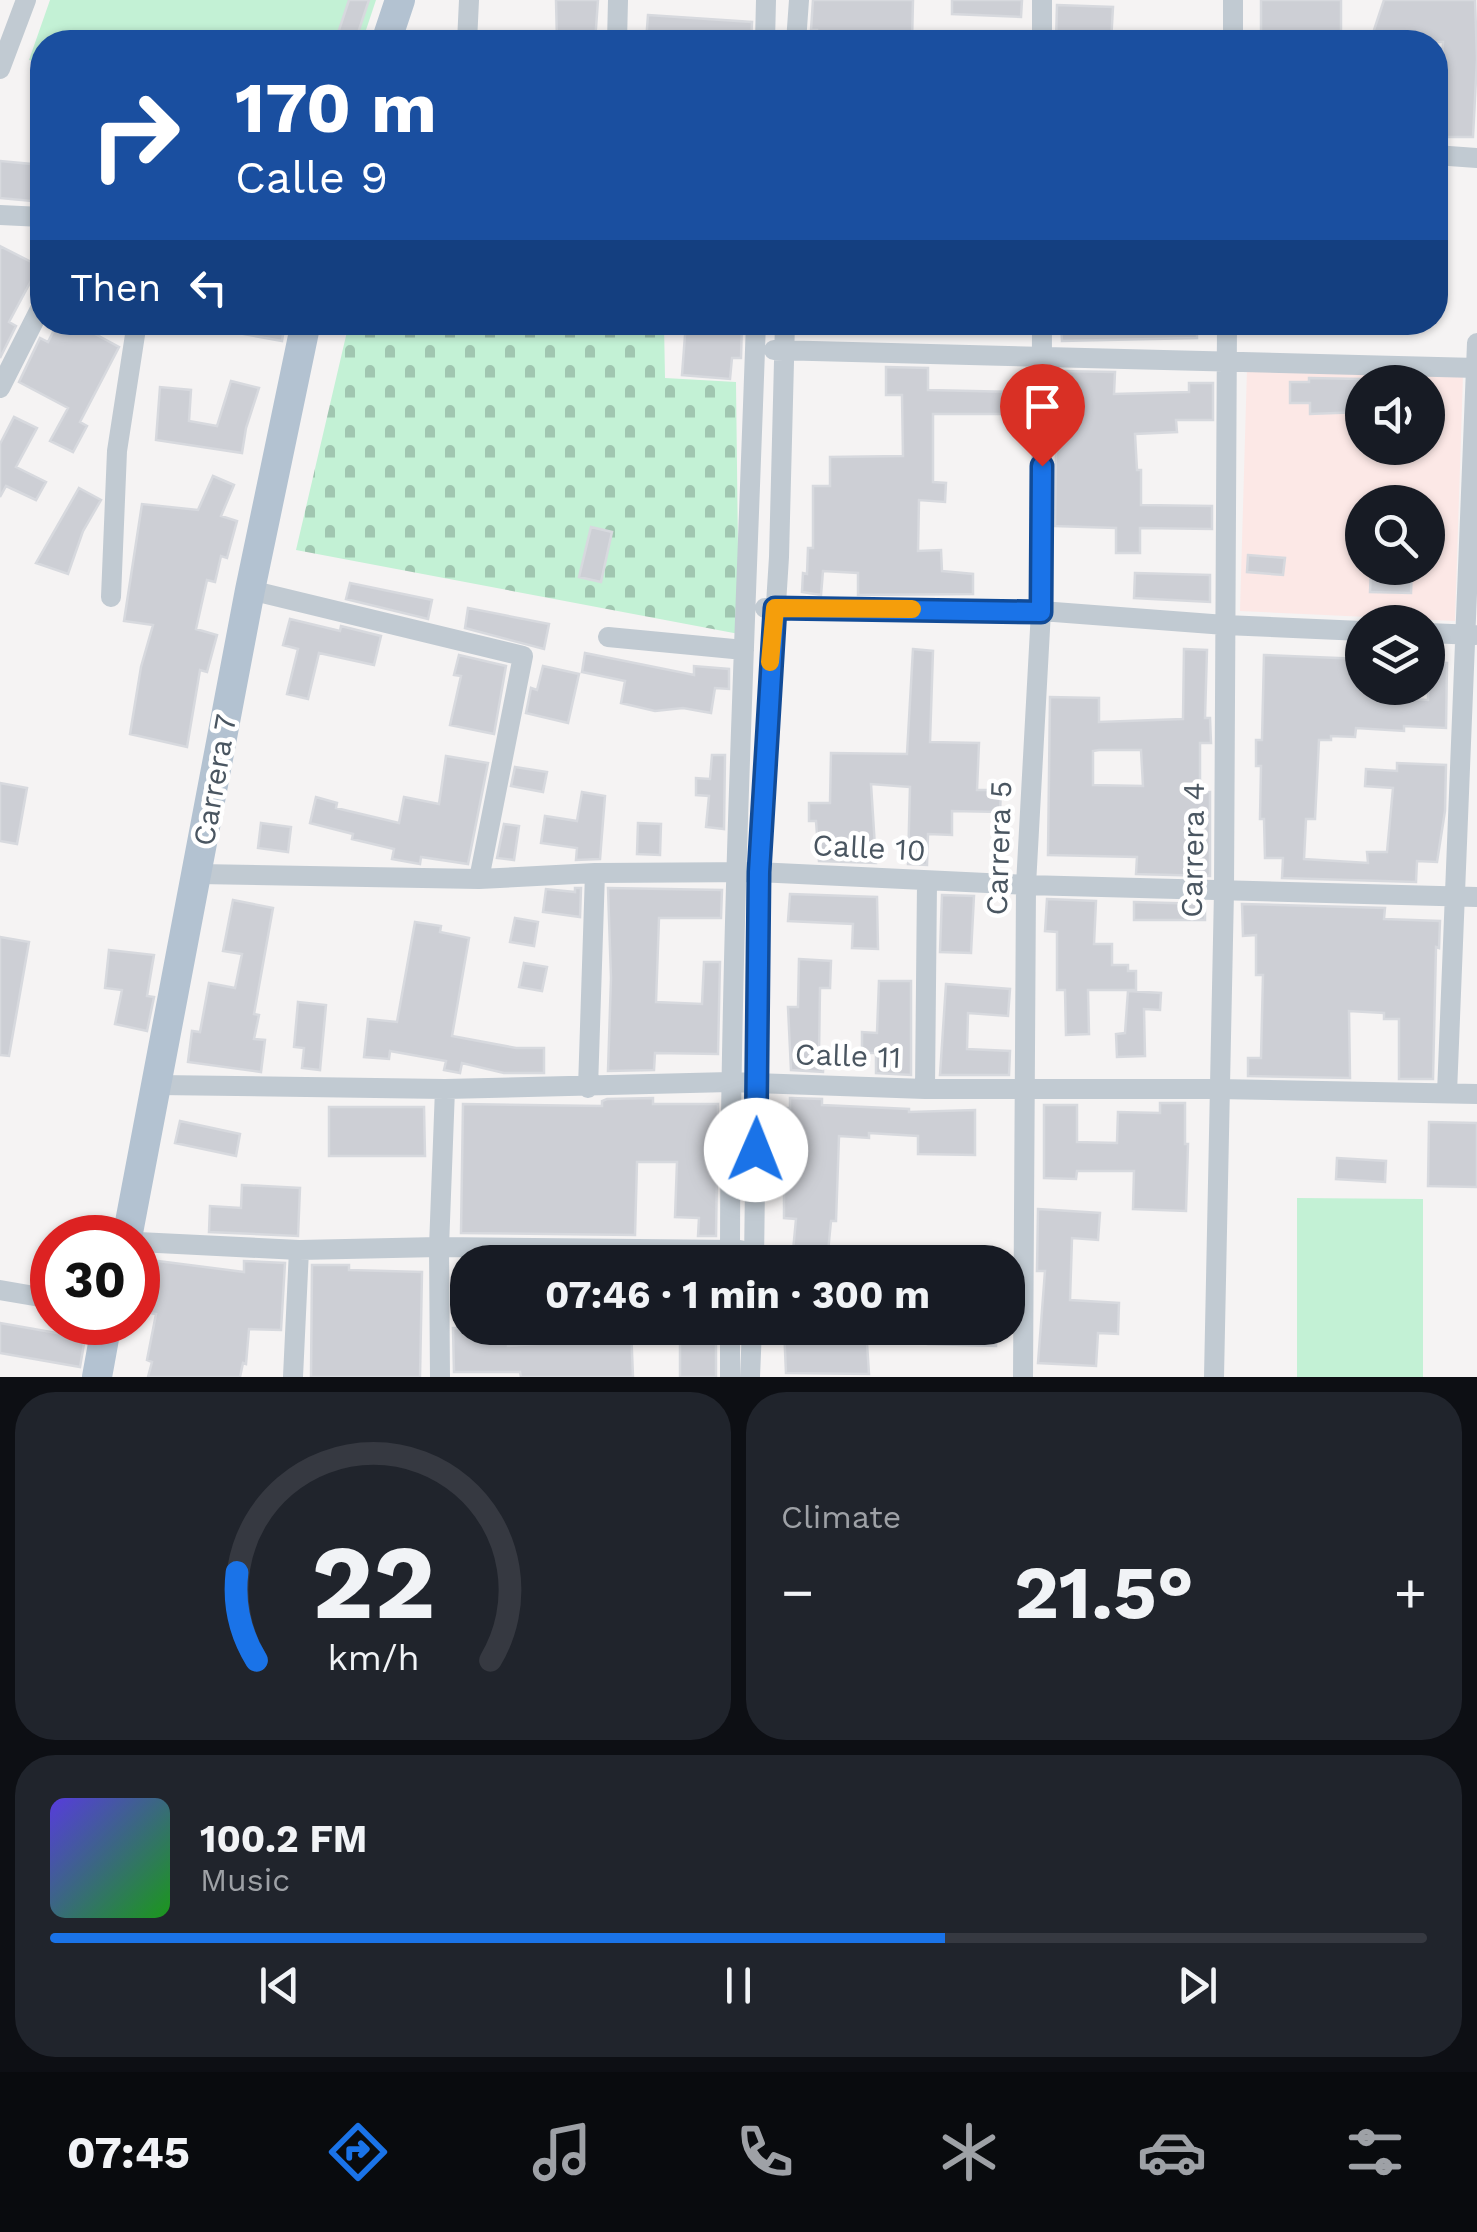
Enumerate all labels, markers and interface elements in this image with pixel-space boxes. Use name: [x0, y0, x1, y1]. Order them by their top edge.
text: 170 m: [235, 67, 437, 149]
icon: right: [70, 70, 200, 200]
text: Calle 9: [235, 151, 388, 204]
icon: left: [181, 260, 236, 315]
text: Then: [70, 266, 161, 310]
pin: [1000, 364, 1085, 467]
map controls: [1345, 365, 1445, 705]
button: sound: [1345, 365, 1445, 465]
icon: arrive: [1015, 379, 1070, 434]
button: search: [1345, 485, 1445, 585]
button: layers: [1345, 605, 1445, 705]
street label: Carrera 7: [186, 711, 243, 848]
street label: Carrera 5: [979, 780, 1018, 916]
street label: Carrera 4: [1174, 782, 1211, 918]
street label: Calle 10: [812, 827, 926, 868]
street label: Calle 11: [794, 1036, 902, 1075]
position arrow: [704, 1098, 808, 1202]
speed limit sign: 30: [30, 1215, 160, 1345]
text: 07:46 · 1 min · 300 m: [545, 1273, 930, 1317]
text: Climate: [781, 1498, 901, 1536]
text: 22: [311, 1521, 435, 1643]
text: 21.5°: [1014, 1548, 1194, 1636]
text: −: [781, 1560, 814, 1624]
text: +: [1394, 1560, 1427, 1624]
text: km/h: [327, 1637, 419, 1679]
text: 100.2 FM: [200, 1817, 367, 1861]
text: Music: [200, 1861, 290, 1899]
icon: previous: [252, 1958, 307, 2013]
icon: pause: [711, 1958, 766, 2013]
icon: next: [1170, 1958, 1225, 2013]
icon: directions: [323, 2117, 393, 2187]
icon: music: [527, 2117, 597, 2187]
icon: phone: [730, 2117, 800, 2187]
icon: climate: [934, 2117, 1004, 2187]
icon: car: [1137, 2117, 1207, 2187]
icon: filters: [1340, 2117, 1410, 2187]
text: 07:45: [67, 2126, 190, 2179]

